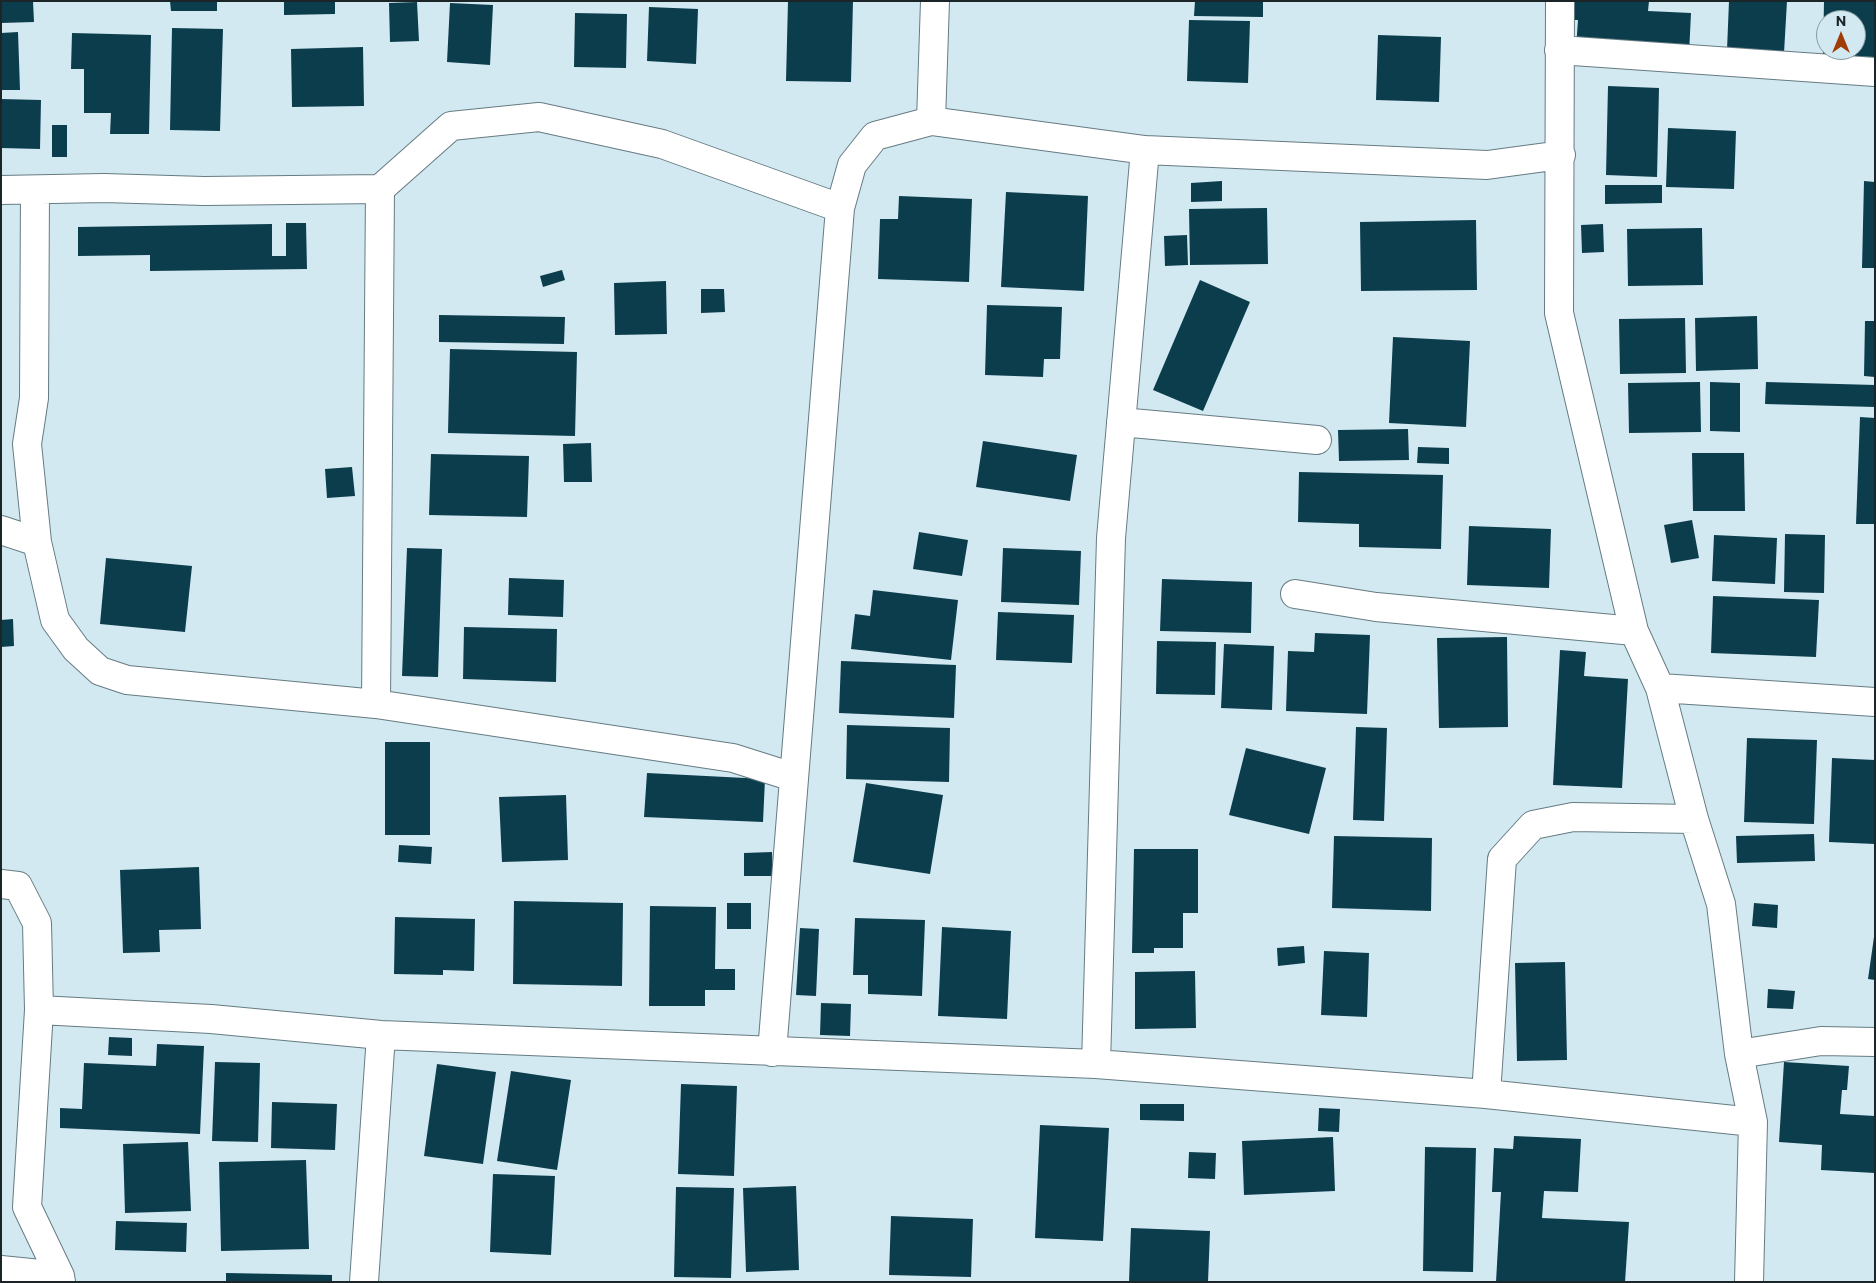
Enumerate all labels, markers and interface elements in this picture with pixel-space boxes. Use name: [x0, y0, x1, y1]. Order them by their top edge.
north arrow: [1816, 10, 1866, 60]
text: N: [1836, 12, 1846, 29]

